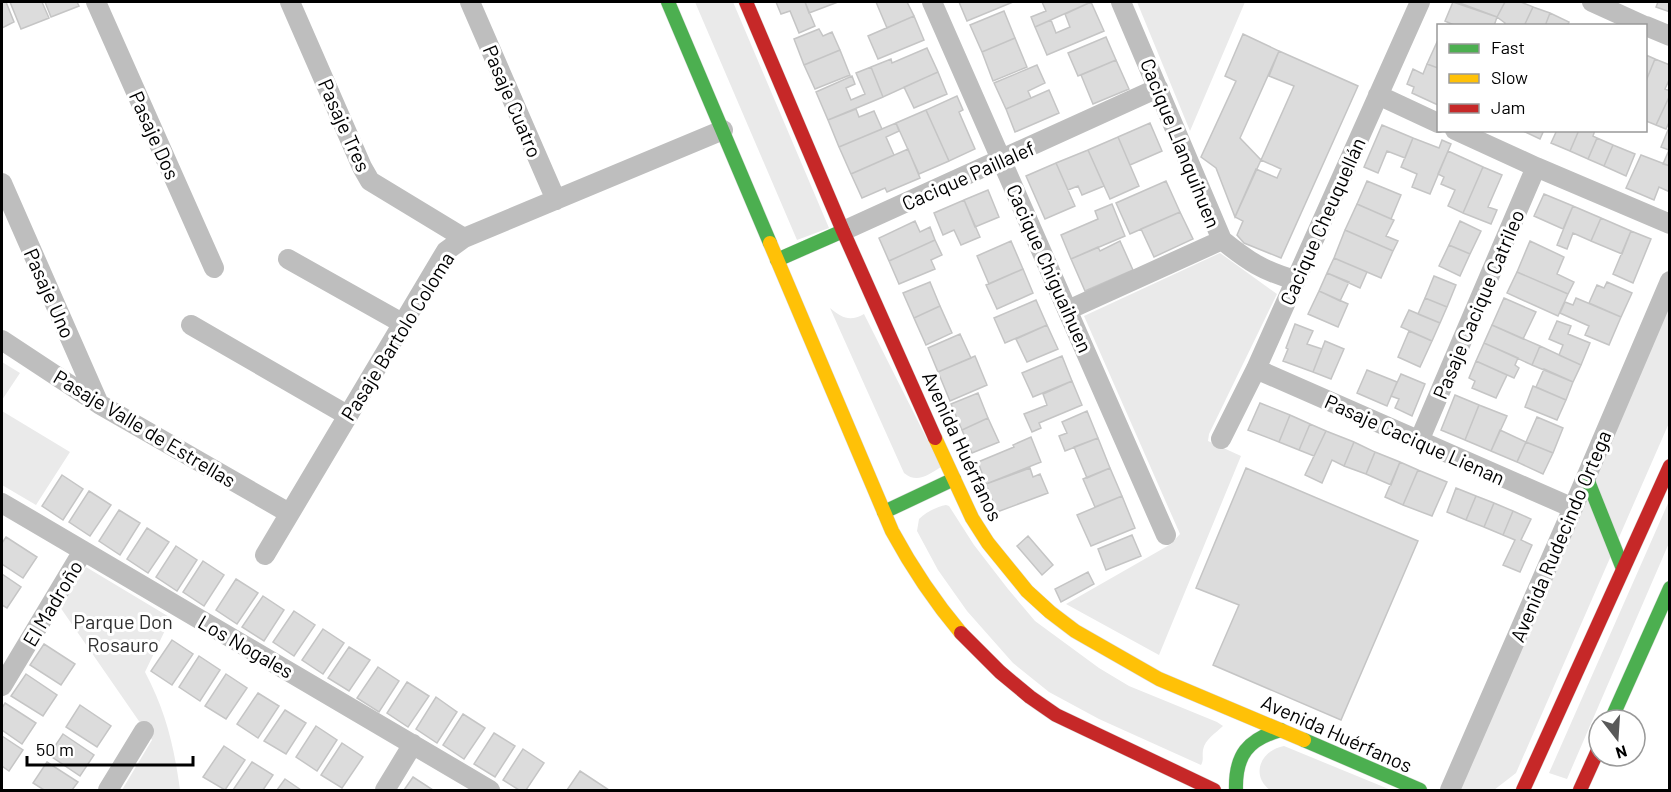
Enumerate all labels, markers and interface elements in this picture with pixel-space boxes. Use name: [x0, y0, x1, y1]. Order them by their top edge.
legend: [1437, 24, 1647, 132]
text: Fast: [1491, 36, 1525, 58]
street label: Pasaje Cuatro: [479, 41, 547, 161]
street label: Cacique Llanquihuen: [1136, 55, 1226, 231]
text: Slow: [1491, 66, 1528, 88]
street label: Pasaje Tres: [314, 75, 376, 175]
street label: Pasaje Dos: [125, 87, 185, 183]
text: Jam: [1491, 96, 1525, 118]
street label: Cacique Cheuquellán: [1274, 133, 1370, 309]
street label: Cacique Paillalef: [898, 135, 1038, 215]
street label: Cacique Chiguaihuen: [1002, 180, 1098, 356]
street label: Pasaje Cacique Catrileo: [1427, 206, 1529, 402]
street label: Pasaje Uno: [20, 244, 80, 342]
street label: Pasaje Bartolo Coloma: [335, 247, 459, 425]
street label: Pasaje Valle de Estrellas: [50, 364, 240, 492]
street label: Avenida Huérfanos: [918, 367, 1008, 525]
street label: Pasaje Cacique Lienan: [1321, 388, 1509, 490]
street label: Avenida Rudecindo Ortega: [1505, 427, 1615, 645]
street label: El Madroño: [17, 556, 87, 650]
park label: Parque Don Rosauro: [73, 609, 173, 656]
street label: Los Nogales: [194, 609, 298, 683]
street label: Avenida Huérfanos: [1258, 689, 1416, 777]
north arrow: [1587, 708, 1647, 768]
scale bar: [27, 729, 194, 767]
text: 50 m: [36, 738, 74, 760]
text: N: [1614, 742, 1629, 763]

